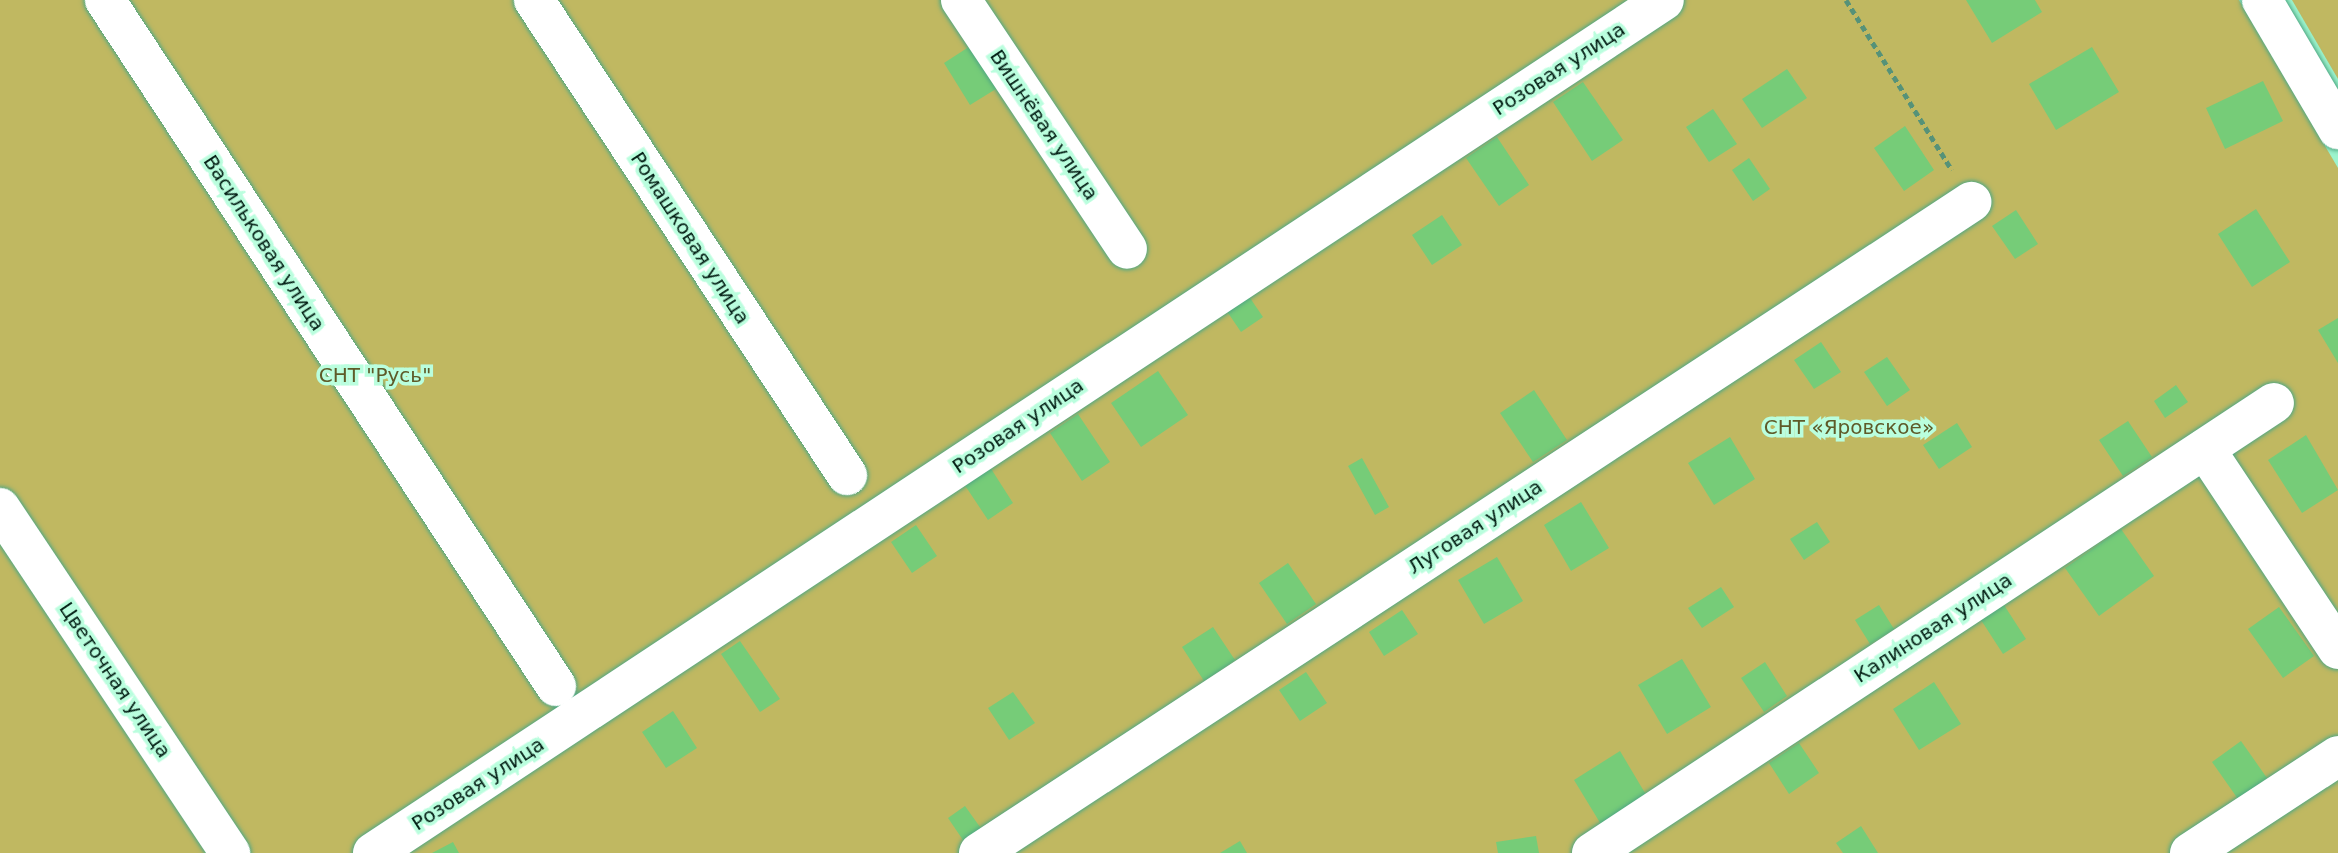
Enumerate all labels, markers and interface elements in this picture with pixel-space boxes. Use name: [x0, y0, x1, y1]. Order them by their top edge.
street label: Розовая улица: [1488, 17, 1630, 121]
street label: Вишнёвая улица: [985, 45, 1103, 205]
street label: Ромашковая улица: [625, 148, 755, 328]
street label: Васильковая улица: [198, 151, 330, 335]
park label: СНТ "Русь": [319, 363, 431, 387]
street label: Розовая улица: [948, 373, 1088, 479]
park label: СНТ «Яровское»: [1764, 415, 1934, 439]
street label: Луговая улица: [1403, 475, 1547, 579]
street label: Калиновая улица: [1850, 568, 2016, 688]
street label: Цветочная улица: [54, 598, 176, 762]
street label: Розовая улица: [407, 732, 549, 836]

